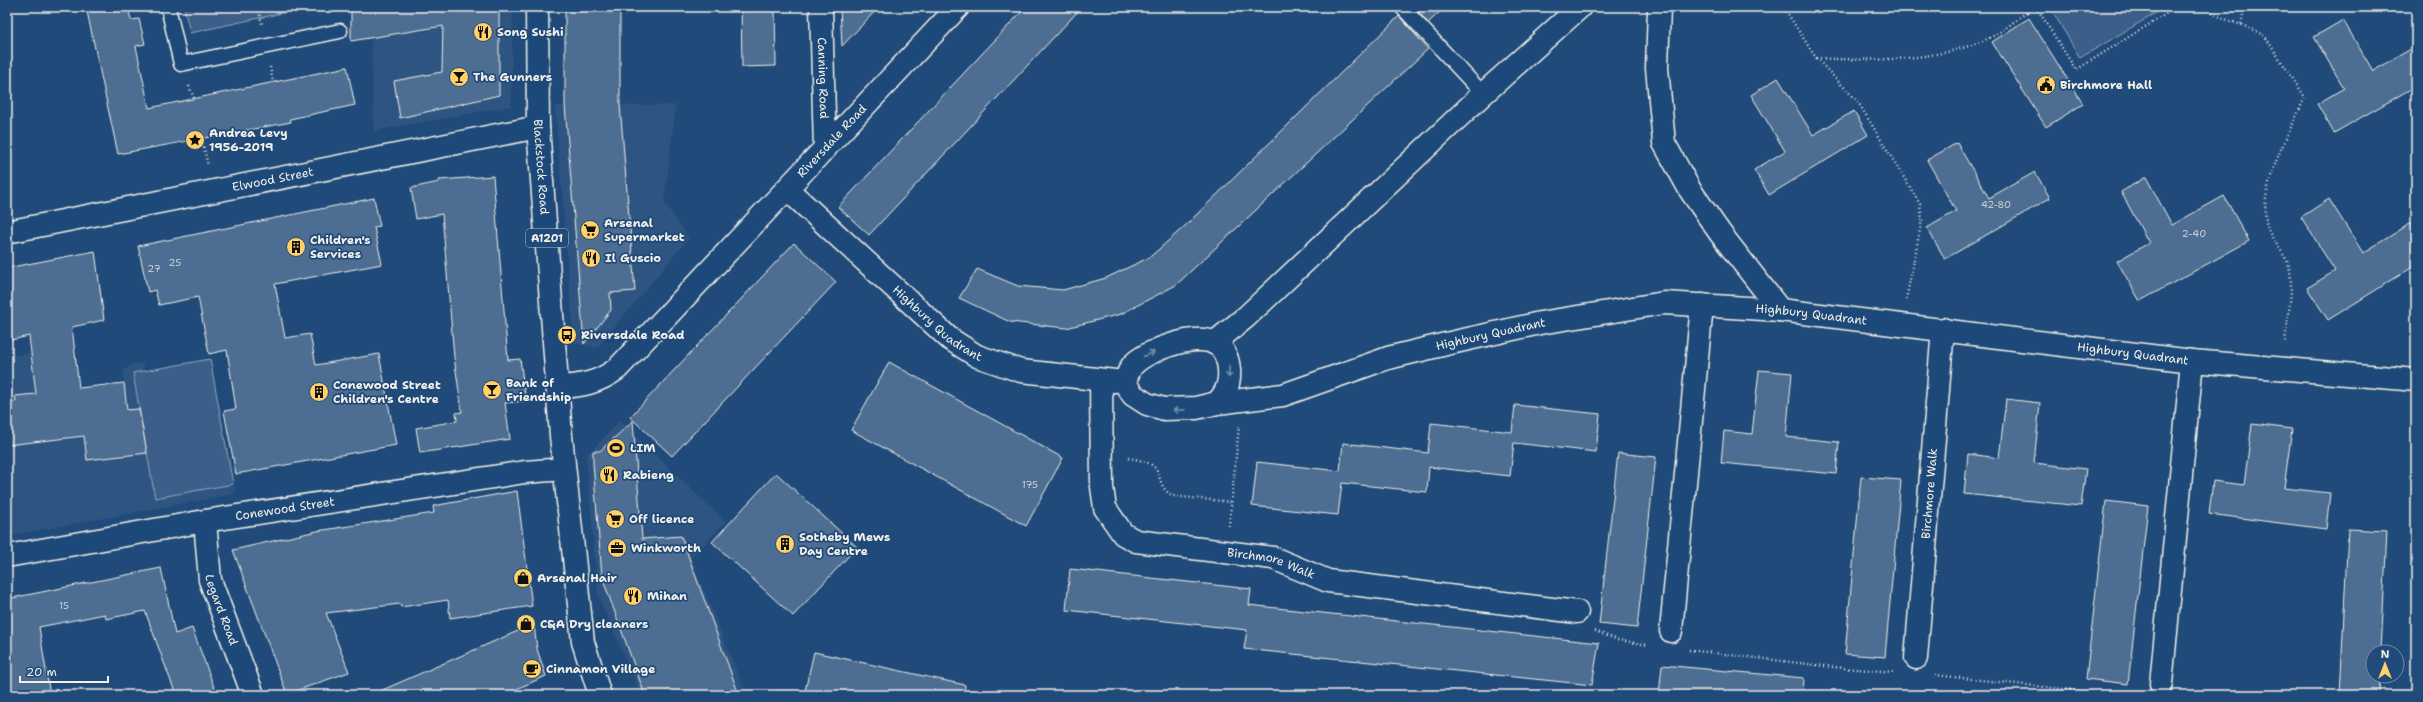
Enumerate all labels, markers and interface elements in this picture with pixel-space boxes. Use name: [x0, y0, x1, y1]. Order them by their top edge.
restaurant icon: Song Sushi: [472, 21, 494, 43]
place label: Song Sushi: [497, 24, 564, 40]
street label: Canning Road: [814, 37, 832, 119]
bar icon: The Gunners: [448, 66, 470, 88]
place label: The Gunners: [473, 69, 552, 85]
public building icon: Birchmore Hall: [2035, 74, 2057, 96]
place label: Birchmore Hall: [2060, 77, 2152, 93]
street label: Riversdale Road: [793, 101, 870, 181]
street label: Blackstock Road: [530, 119, 553, 216]
place label: Andrea Levy 1956-2019: [209, 125, 288, 155]
place icon: Andrea Levy 1956-2019: [184, 129, 206, 151]
street label: Elwood Street: [231, 164, 315, 195]
house number: 42-80: [1981, 198, 2011, 211]
place label: Arsenal Supermarket: [604, 215, 685, 245]
supermarket icon: Arsenal Supermarket: [579, 219, 601, 241]
house number: 2-40: [2182, 227, 2206, 240]
road number: A1201: [526, 229, 568, 247]
place label: Children's Services: [310, 232, 371, 262]
building icon: Children's Services: [285, 236, 307, 258]
restaurant icon: Il Guscio: [580, 247, 602, 269]
place label: Il Guscio: [605, 250, 661, 266]
house number: 25: [169, 256, 181, 269]
house number: 27: [147, 262, 161, 275]
street label: Highbury Quadrant: [889, 282, 984, 365]
street label: Highbury Quadrant: [1755, 301, 1868, 329]
street label: Highbury Quadrant: [1434, 314, 1547, 354]
bus stop icon: Riversdale Road: [556, 324, 578, 346]
place label: Riversdale Road: [581, 327, 685, 343]
street label: Highbury Quadrant: [2076, 339, 2190, 369]
one-way arrow: [1143, 350, 1155, 357]
one-way arrow: [1225, 365, 1233, 378]
place label: Bank of Friendship: [506, 375, 571, 405]
place label: Conewood Street Children's Centre: [333, 377, 441, 407]
bar icon: Bank of Friendship: [481, 379, 503, 401]
building icon: Conewood Street Children's Centre: [308, 381, 330, 403]
one-way arrow: [1173, 406, 1186, 413]
sports icon: LIM: [605, 437, 627, 459]
place label: LIM: [630, 440, 656, 456]
street label: Birchmore Walk: [1918, 447, 1941, 540]
restaurant icon: Rabieng: [598, 464, 620, 486]
place label: Rabieng: [623, 467, 674, 483]
house number: 175: [1022, 478, 1038, 491]
street label: Conewood Street: [234, 493, 336, 524]
supermarket icon: Off licence: [604, 508, 626, 530]
place label: Off licence: [629, 511, 695, 527]
place label: Sotheby Mews Day Centre: [799, 529, 890, 559]
building icon: Sotheby Mews Day Centre: [774, 533, 796, 555]
office icon: Winkworth: [606, 537, 628, 559]
place label: Winkworth: [631, 540, 701, 556]
street label: Birchmore Walk: [1226, 544, 1318, 583]
shop icon: Arsenal Hair: [512, 567, 534, 589]
place label: Arsenal Hair: [537, 570, 618, 586]
street label: Legard Road: [202, 574, 242, 648]
restaurant icon: Mihan: [622, 585, 644, 607]
place label: Mihan: [647, 588, 687, 604]
house number: 15: [59, 599, 69, 612]
shop icon: C&A Dry cleaners: [515, 613, 537, 635]
place label: C&A Dry cleaners: [540, 616, 648, 632]
north arrow: [2365, 644, 2405, 684]
text: N: [2381, 647, 2390, 662]
scale bar: [20, 658, 108, 684]
cafe icon: Cinnamon Village: [521, 658, 543, 680]
place label: Cinnamon Village: [546, 661, 655, 677]
text: 20 m: [26, 664, 57, 680]

